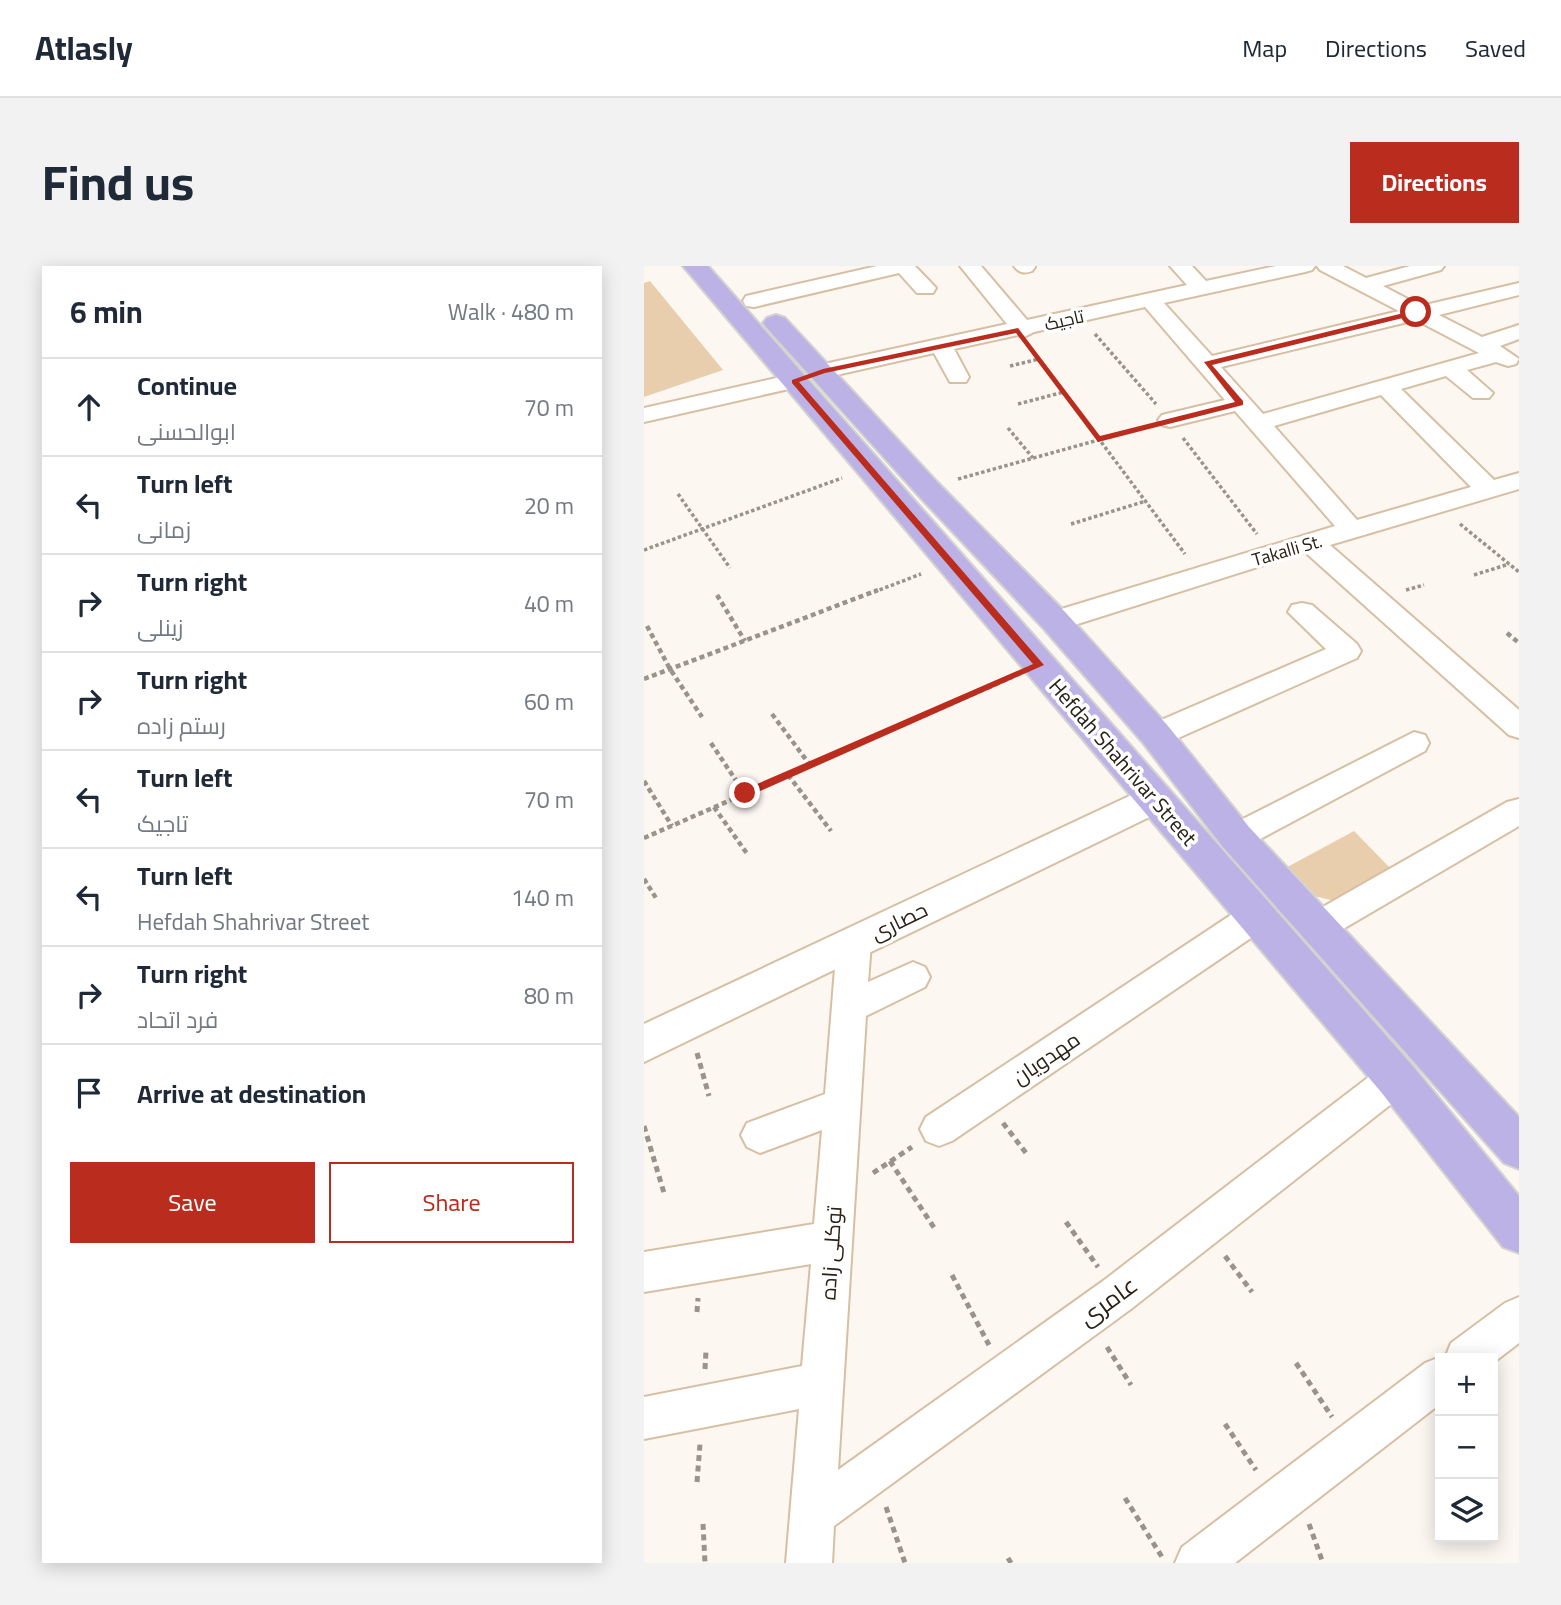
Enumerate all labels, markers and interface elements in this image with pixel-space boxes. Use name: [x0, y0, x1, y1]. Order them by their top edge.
text: Atlasly: [35, 17, 133, 79]
text: Map: [1242, 26, 1287, 71]
text: Directions: [1325, 26, 1427, 71]
text: Saved: [1465, 26, 1526, 71]
text: Find us: [42, 136, 194, 228]
button: Directions: [1350, 142, 1519, 223]
text: 6 min: [70, 284, 143, 340]
text: Walk · 480 m: [448, 290, 574, 333]
route start: [1400, 296, 1431, 327]
street label: تاجیک: [1041, 299, 1087, 341]
text: Continue: [137, 361, 237, 410]
text: 70 m: [524, 386, 574, 429]
icon: ahead: [70, 388, 108, 426]
text: ابوالحسنی: [137, 410, 236, 453]
text: Turn left: [137, 459, 232, 508]
text: 20 m: [524, 484, 574, 527]
icon: left: [70, 486, 108, 524]
text: زمانی: [137, 508, 191, 551]
street label: Takalli St.: [1248, 524, 1326, 576]
text: Turn right: [137, 557, 247, 606]
text: 40 m: [524, 582, 574, 625]
icon: right: [70, 584, 108, 622]
text: زینلی: [137, 606, 183, 649]
text: Turn right: [137, 655, 247, 704]
street label: Hefdah Shahrivar Street: [1039, 669, 1208, 855]
text: 60 m: [524, 680, 574, 723]
icon: right: [70, 682, 108, 720]
text: رستم زاده: [137, 704, 226, 747]
text: Turn left: [137, 753, 232, 802]
route end: [729, 777, 760, 808]
text: 70 m: [524, 778, 574, 821]
icon: left: [70, 780, 108, 818]
text: تاجیک: [137, 802, 188, 845]
text: Turn left: [137, 851, 232, 900]
text: 140 m: [511, 876, 574, 919]
icon: left: [70, 878, 108, 916]
street label: حصاری: [863, 890, 935, 952]
text: Hefdah Shahrivar Street: [137, 900, 369, 943]
text: Turn right: [137, 949, 247, 998]
text: 80 m: [524, 974, 574, 1017]
icon: right: [70, 976, 108, 1014]
text: فرد اتحاد: [137, 998, 218, 1041]
street label: مهدویان: [1004, 1021, 1088, 1095]
text: Arrive at destination: [137, 1069, 366, 1118]
icon: arrive: [70, 1074, 108, 1112]
button: Save: [70, 1162, 315, 1243]
button: Share: [329, 1162, 574, 1243]
street label: توکلی زاده: [808, 1204, 854, 1301]
street label: عامری: [1068, 1264, 1148, 1338]
map controls: [1435, 1353, 1498, 1542]
button: +: [1435, 1353, 1498, 1416]
button: −: [1435, 1416, 1498, 1479]
button: layers: [1435, 1479, 1498, 1542]

